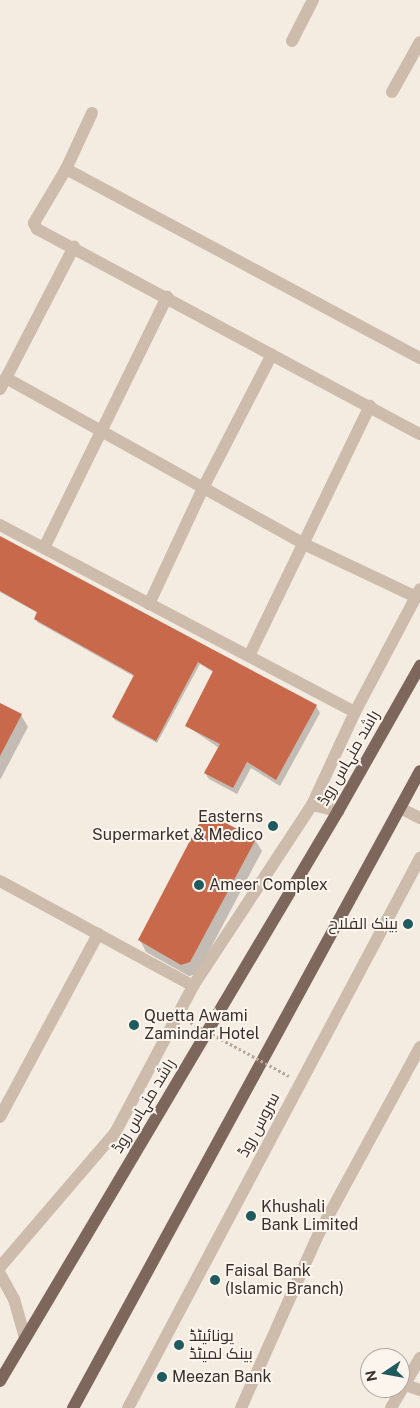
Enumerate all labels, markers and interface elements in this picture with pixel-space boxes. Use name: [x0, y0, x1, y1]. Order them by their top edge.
street label: راشد منہاس روڈ: [314, 707, 384, 809]
place label: Easterns Supermarket & Medico: [92, 807, 263, 845]
marker: Easterns Supermarket & Medico: [267, 820, 279, 832]
place label: Ameer Complex: [209, 875, 328, 895]
marker: Ameer Complex: [193, 879, 205, 891]
place label: بینک الفلاح: [328, 914, 398, 934]
marker: بینک الفلاح: [402, 918, 414, 930]
place label: Quetta Awami Zamindar Hotel: [144, 1006, 260, 1044]
marker: Quetta Awami Zamindar Hotel: [128, 1019, 140, 1031]
street label: راشد منہاس روڈ: [108, 1055, 180, 1157]
street label: سروس روڈ: [234, 1089, 284, 1161]
place label: Khushali Bank Limited: [261, 1197, 358, 1235]
marker: Khushali Bank Limited: [245, 1210, 257, 1222]
place label: Faisal Bank (Islamic Branch): [225, 1261, 344, 1299]
marker: Faisal Bank (Islamic Branch): [209, 1274, 221, 1286]
place label: یونائیٹڈ بینک لمیٹڈ: [189, 1326, 253, 1364]
marker: یونائیٹڈ بینک لمیٹڈ: [173, 1339, 185, 1351]
north arrow: [360, 1348, 410, 1398]
place label: Meezan Bank: [172, 1367, 272, 1387]
text: N: [362, 1369, 380, 1383]
marker: Meezan Bank: [156, 1371, 168, 1383]

